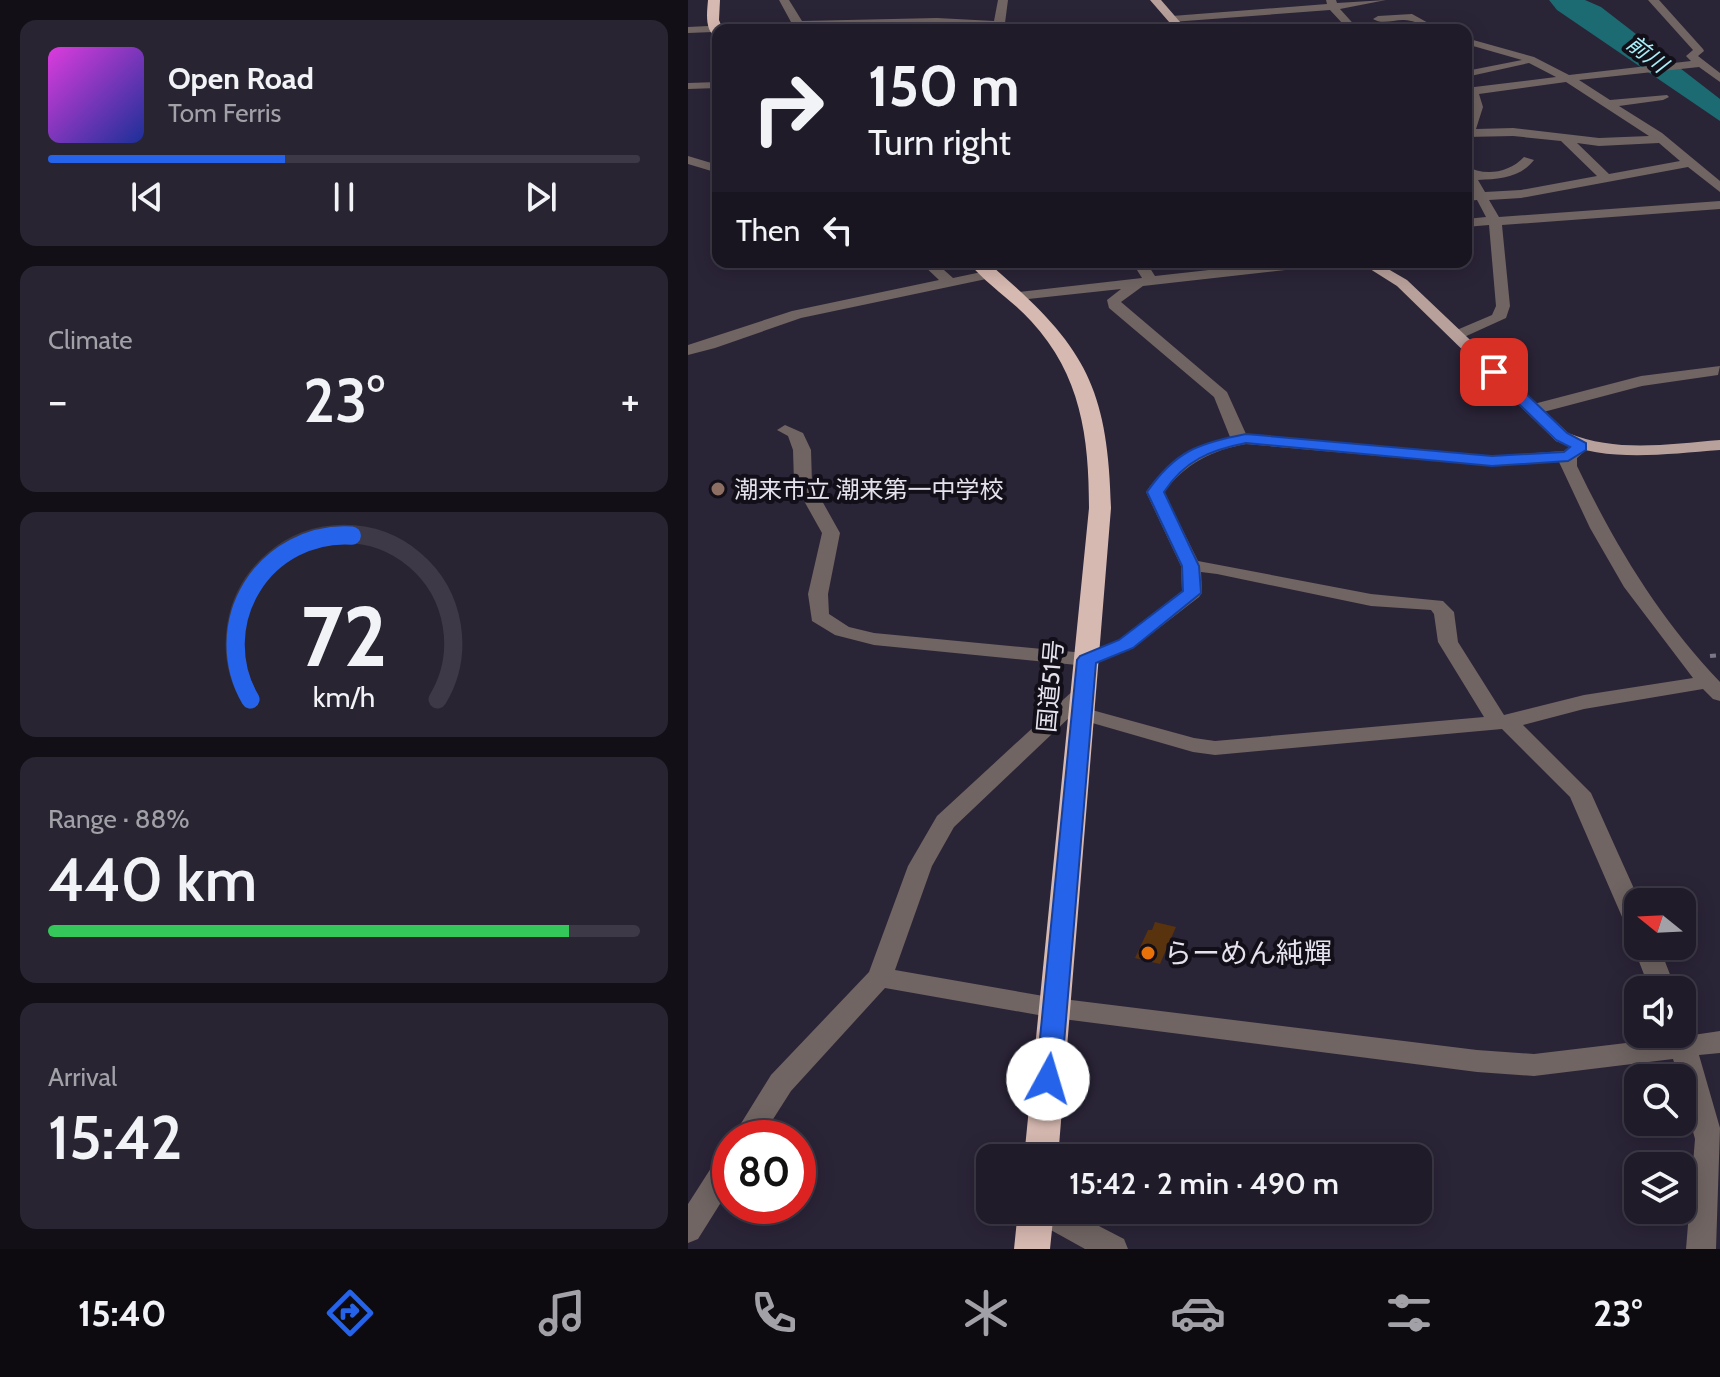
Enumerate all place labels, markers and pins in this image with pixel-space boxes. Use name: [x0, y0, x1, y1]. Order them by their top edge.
pin: [1460, 338, 1528, 406]
place label: 潮来市立 潮来第一中学校: [734, 475, 1003, 504]
marker: 潮来市立 潮来第一中学校: [709, 480, 727, 498]
place label: らーめん純輝: [1164, 936, 1332, 970]
marker: らーめん純輝: [1139, 944, 1157, 962]

